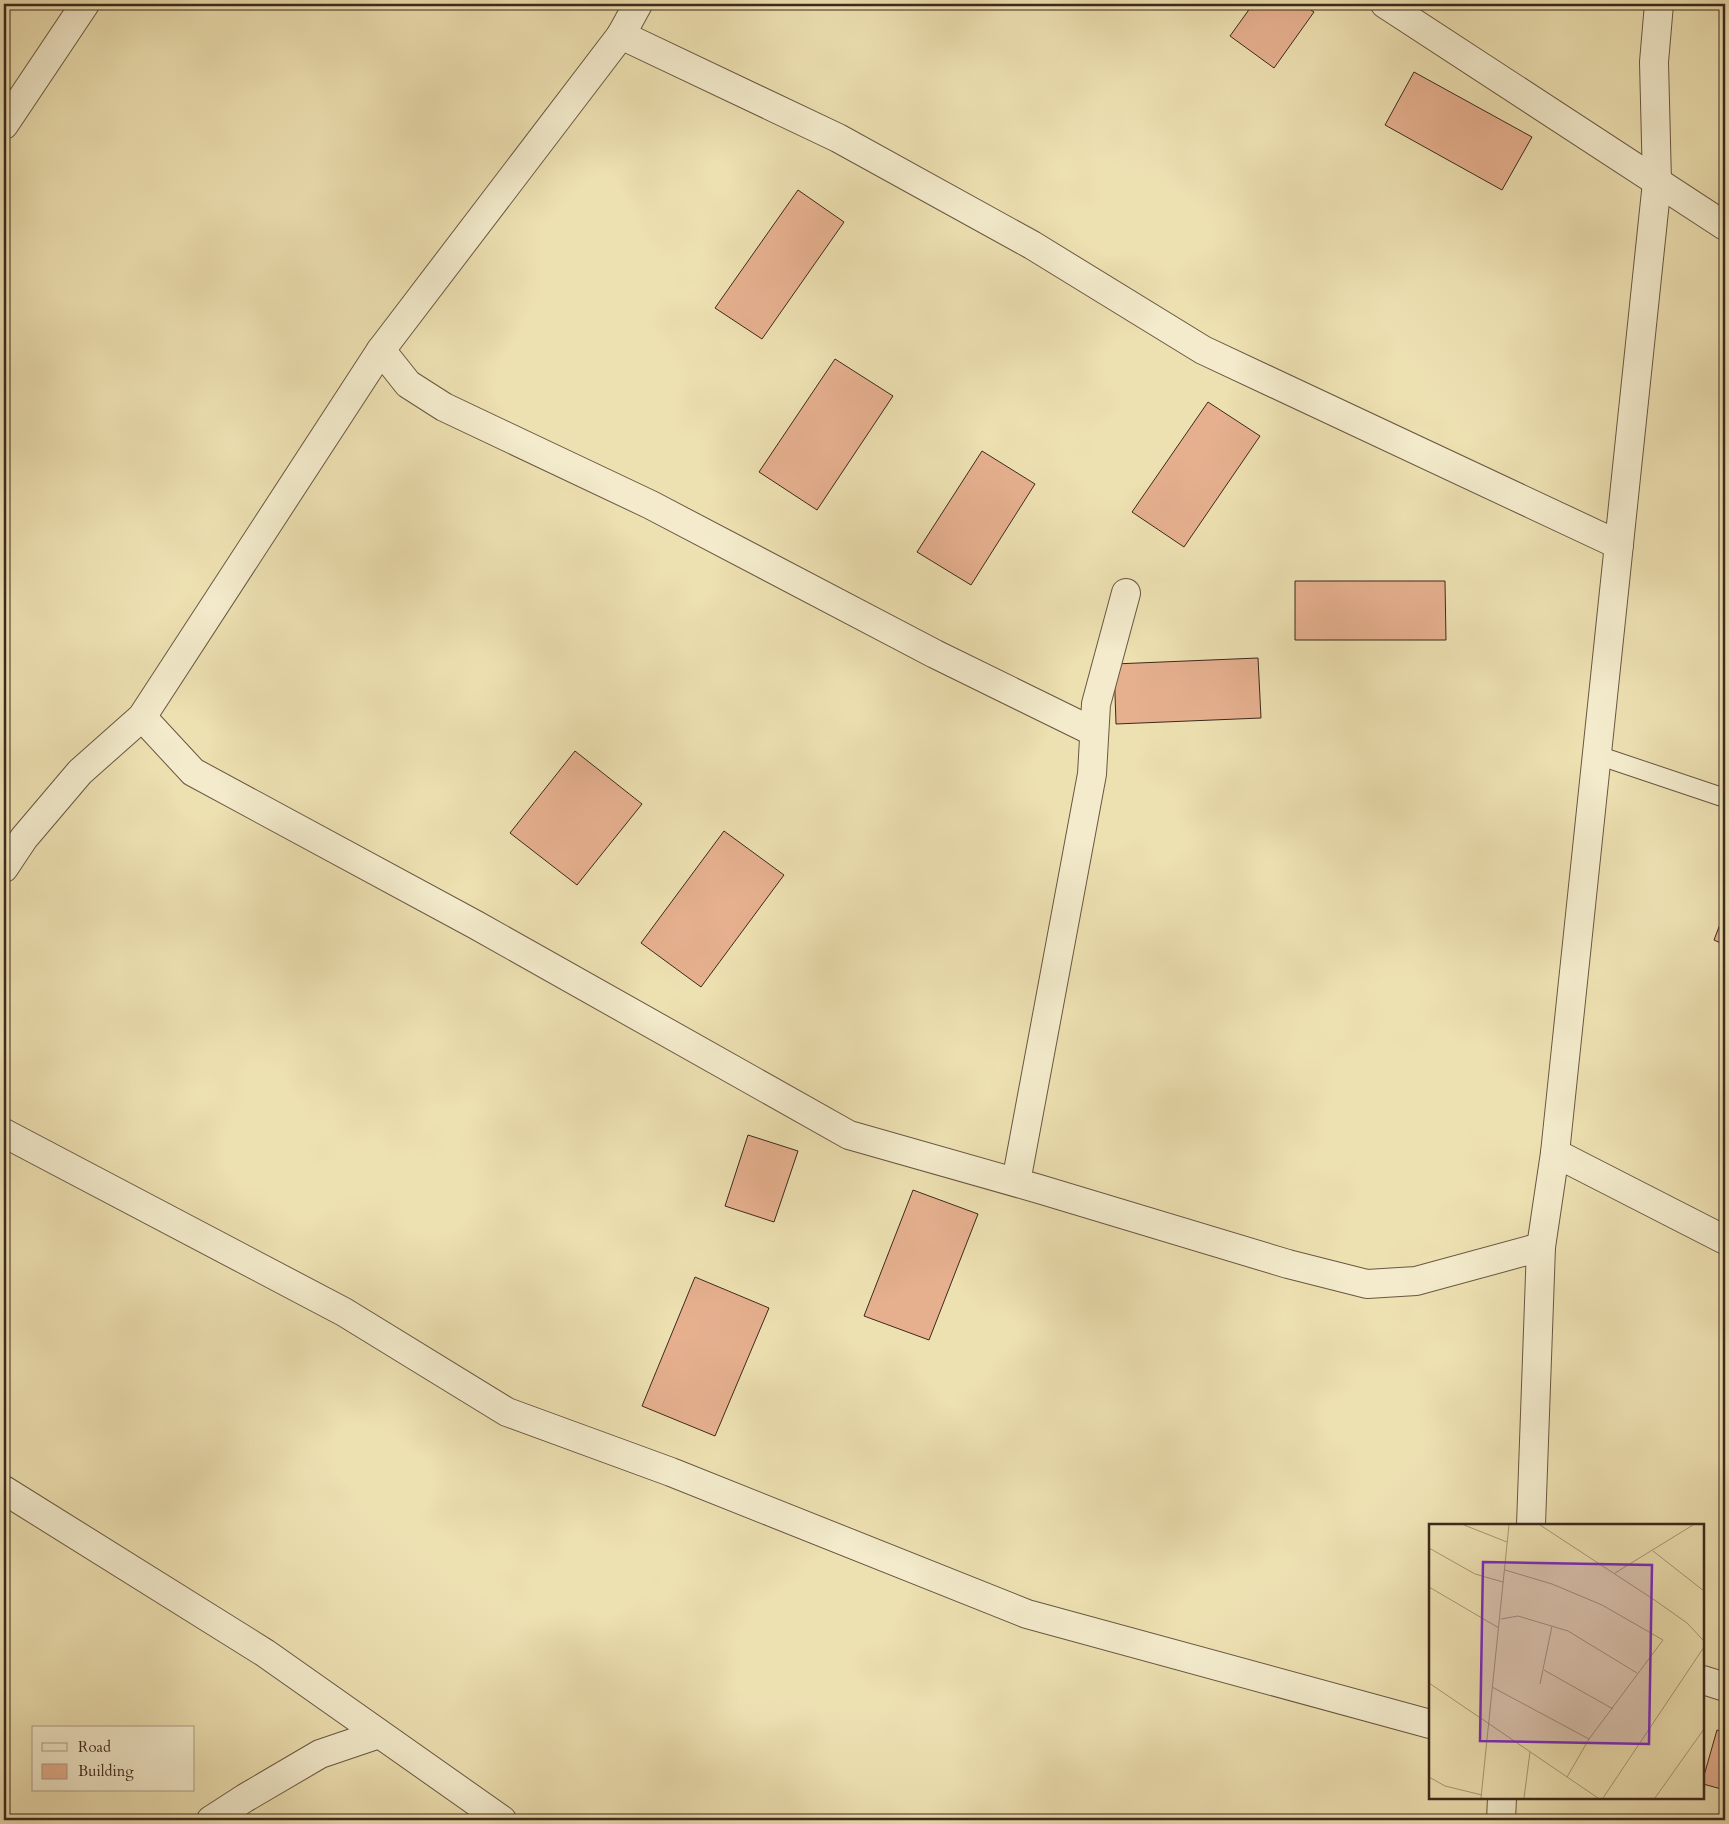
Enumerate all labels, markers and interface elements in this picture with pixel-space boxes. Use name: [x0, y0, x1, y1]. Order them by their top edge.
inset map: [1429, 1524, 1704, 1799]
legend: [32, 1726, 195, 1792]
text: Road: [78, 1737, 111, 1757]
text: Building: [78, 1761, 134, 1781]

